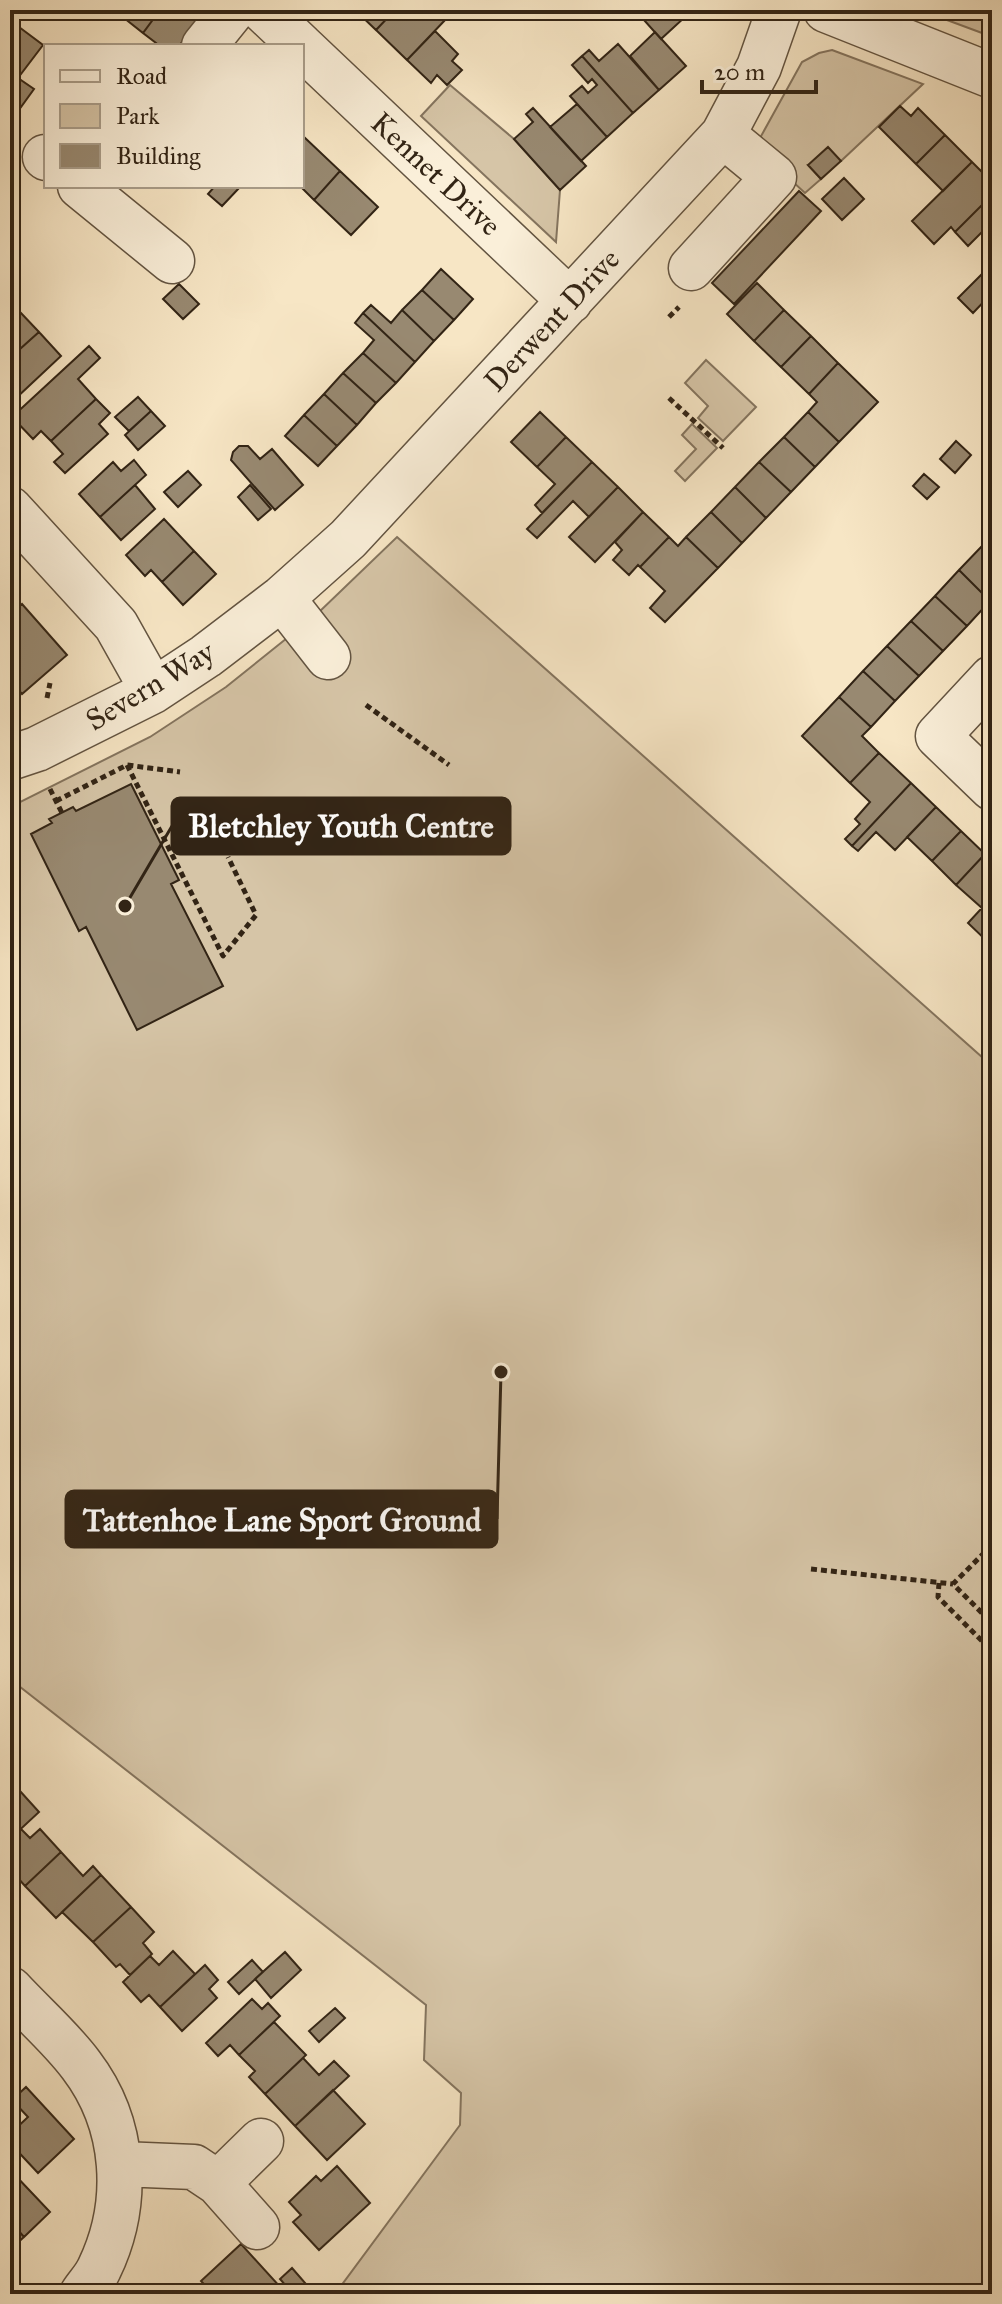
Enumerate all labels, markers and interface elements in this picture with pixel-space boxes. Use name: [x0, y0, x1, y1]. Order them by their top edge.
legend: [44, 44, 304, 188]
scale bar: [702, 44, 816, 94]
text: 20 m: [714, 57, 765, 87]
text: Road: [116, 61, 167, 91]
text: Park: [116, 101, 160, 131]
street label: Kennet Drive: [363, 105, 509, 243]
text: Building: [116, 141, 201, 171]
street label: Derwent Drive: [477, 241, 627, 399]
street label: Severn Way: [79, 633, 222, 738]
callout: Bletchley Youth Centre: [172, 798, 510, 854]
text: Bletchley Youth Centre: [188, 807, 494, 846]
callout: Tattenhoe Lane Sport Ground: [66, 1491, 497, 1547]
text: Tattenhoe Lane Sport Ground: [83, 1501, 482, 1540]

